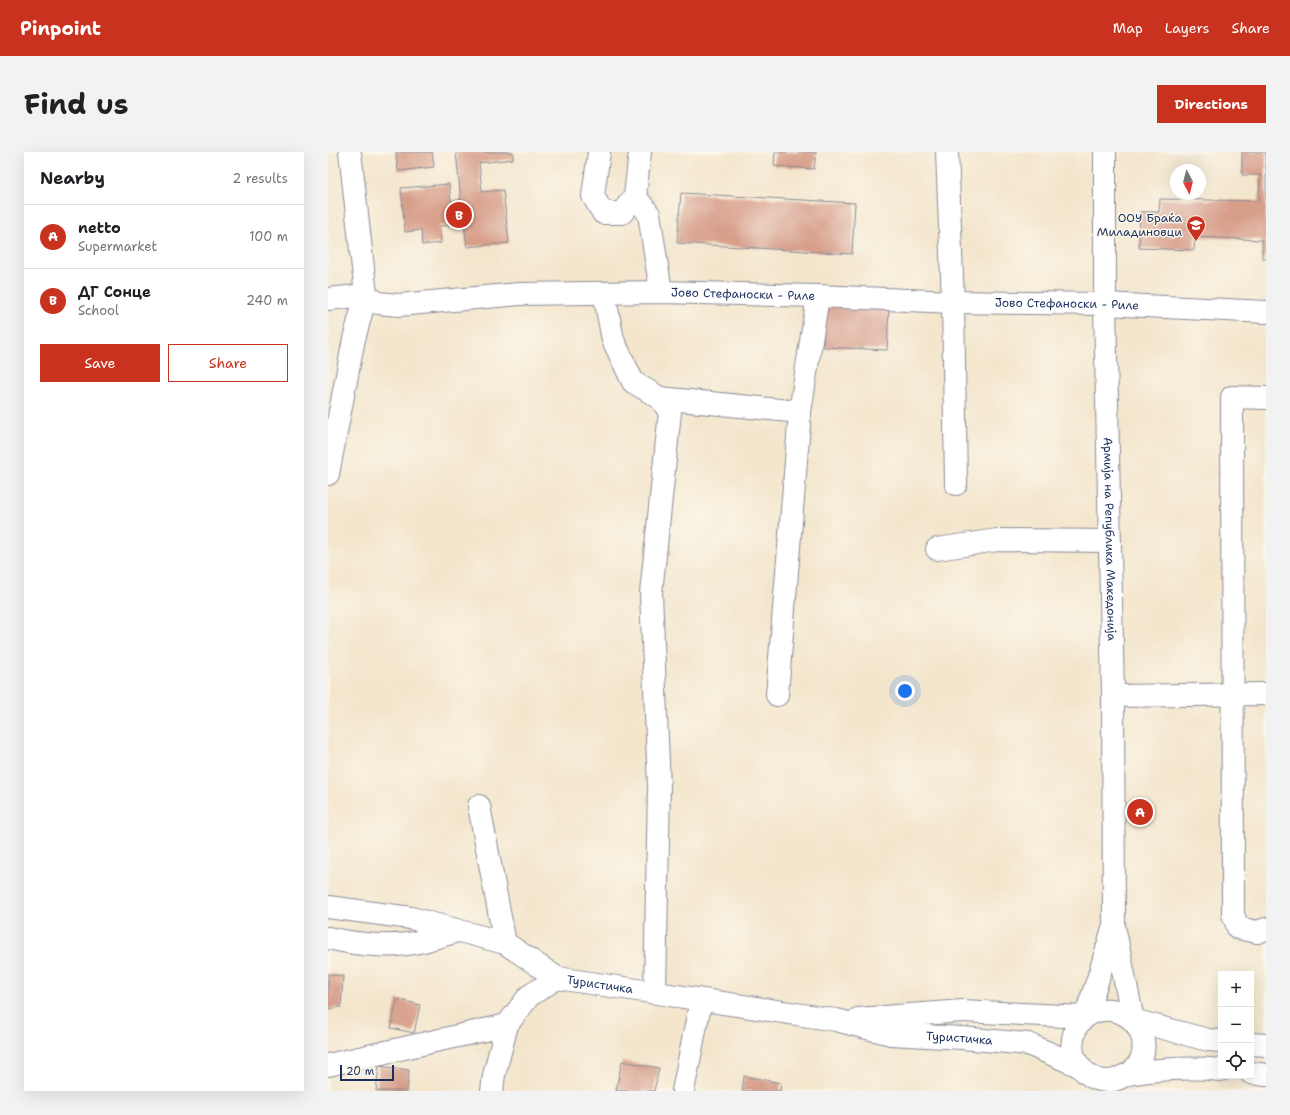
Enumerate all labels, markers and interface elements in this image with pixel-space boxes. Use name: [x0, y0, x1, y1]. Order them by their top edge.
text: Pinpoint: [20, 16, 101, 41]
text: Map: [1113, 19, 1143, 37]
text: Layers: [1165, 19, 1209, 37]
text: Share: [1231, 19, 1270, 37]
text: Find us: [24, 85, 129, 123]
button: Directions: [1157, 85, 1266, 123]
north arrow: [1170, 164, 1206, 200]
text: Nearby: [40, 167, 105, 189]
text: 2 results: [232, 170, 288, 187]
pin: B: [446, 200, 472, 230]
place label: ООУ Браќа Миладиновци: [1097, 210, 1183, 240]
school or university icon: ООУ Браќа Миладиновци: [1185, 214, 1207, 242]
text: netto: [78, 218, 121, 238]
text: A: [48, 228, 58, 245]
text: 100 m: [249, 228, 288, 245]
text: Supermarket: [78, 238, 157, 255]
text: ДГ Сонце: [78, 282, 151, 302]
street label: Јово Стефаноски - Риле: [671, 284, 816, 304]
text: B: [49, 292, 57, 309]
text: 240 m: [246, 292, 288, 309]
street label: Јово Стефаноски - Риле: [995, 295, 1140, 314]
text: School: [78, 302, 119, 319]
button: Save: [40, 344, 160, 382]
button: Share: [168, 344, 288, 382]
street label: Армија на Република Македонија: [1100, 437, 1120, 642]
your location: [895, 681, 915, 701]
pin: A: [1127, 797, 1153, 827]
map controls: [1218, 971, 1254, 1079]
button: +: [1218, 971, 1254, 1007]
street label: Туристичка: [566, 972, 635, 997]
button: −: [1218, 1007, 1254, 1043]
street label: Туристичка: [925, 1028, 994, 1049]
button: locate: [1218, 1043, 1254, 1079]
scale bar: [340, 1063, 394, 1082]
text: 20 m: [346, 1064, 374, 1079]

